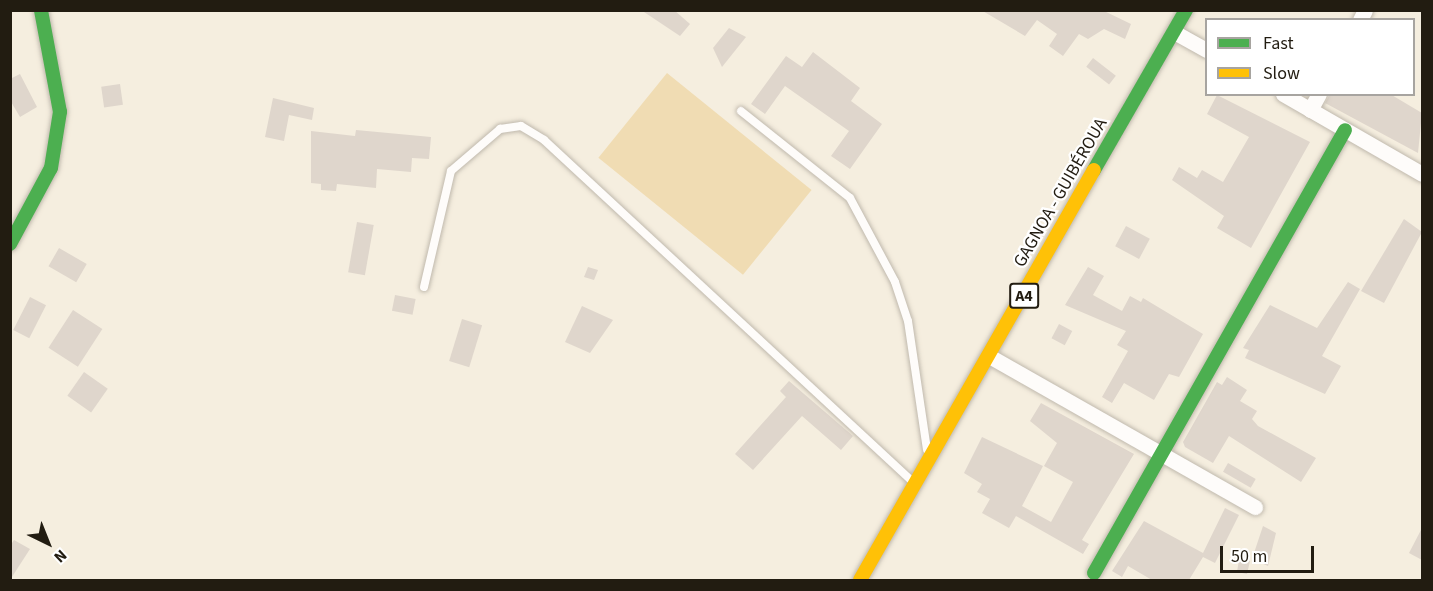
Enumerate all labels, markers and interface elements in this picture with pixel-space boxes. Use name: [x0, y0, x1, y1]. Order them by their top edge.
legend: [1205, 18, 1415, 96]
text: Fast: [1263, 31, 1294, 56]
text: Slow: [1263, 61, 1300, 86]
street label: GAGNOA - GUIBÉROUA: [1010, 115, 1112, 271]
road number: A4: [1009, 283, 1039, 309]
north arrow: [18, 513, 78, 573]
scale bar: [1223, 534, 1318, 572]
text: N: [49, 544, 72, 568]
text: 50 m: [1231, 544, 1267, 569]

